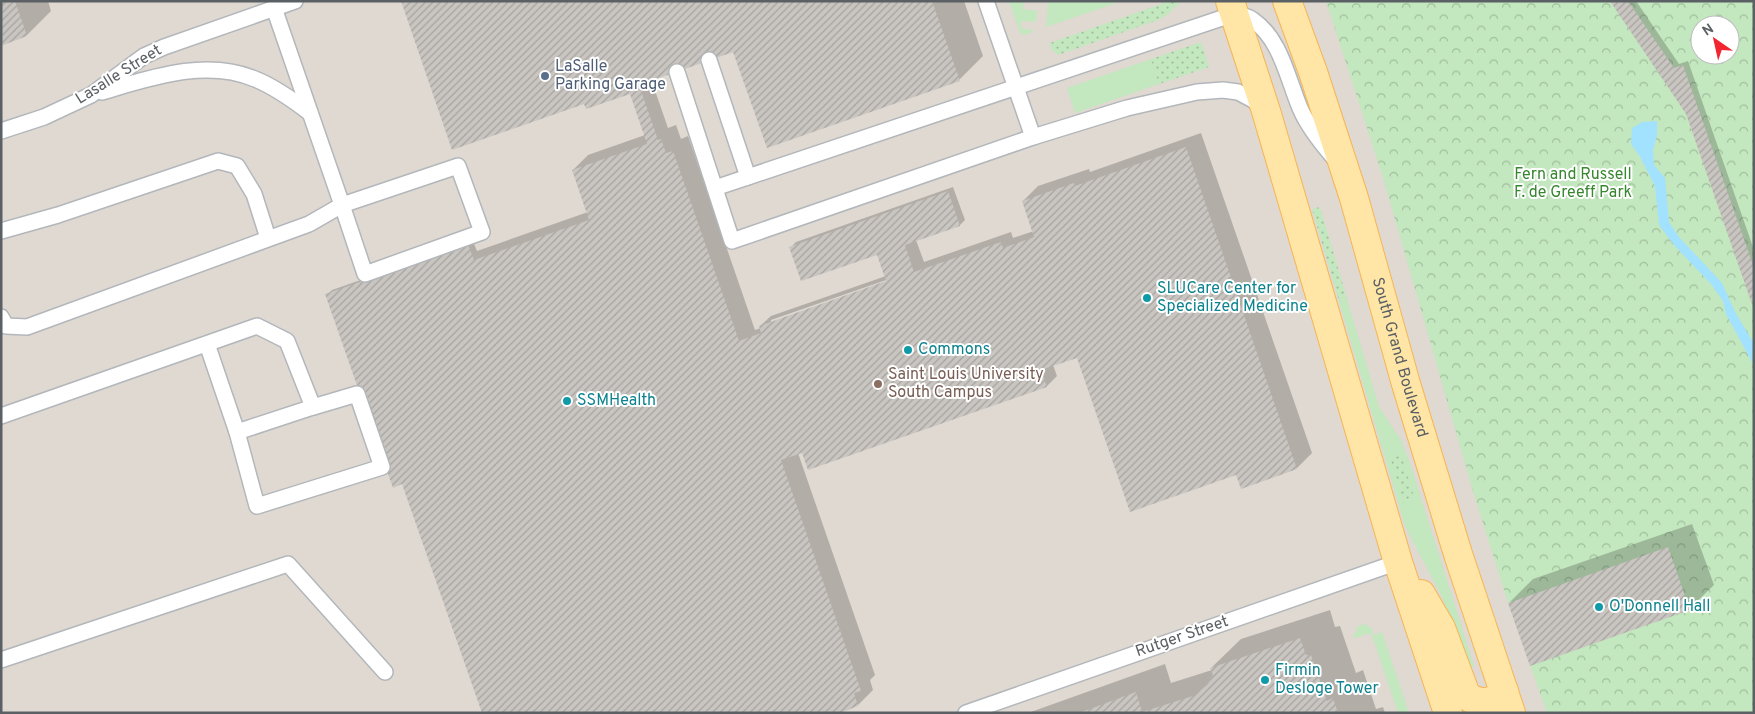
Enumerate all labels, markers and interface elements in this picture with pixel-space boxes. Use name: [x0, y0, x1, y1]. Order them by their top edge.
north arrow: [1690, 15, 1740, 65]
text: N: [1700, 21, 1717, 40]
street label: Lasalle Street: [72, 41, 166, 109]
place label: LaSalle Parking Garage: [555, 57, 666, 95]
marker: LaSalle Parking Garage: [539, 70, 551, 82]
park label: Fern and Russell F. de Greeff Park: [1514, 165, 1632, 203]
street label: South Grand Boulevard: [1367, 275, 1432, 440]
place label: SLUCare Center for Specialized Medicine: [1157, 279, 1308, 317]
marker: SLUCare Center for Specialized Medicine: [1141, 292, 1153, 304]
place label: Commons: [918, 340, 990, 360]
marker: Commons: [902, 344, 914, 356]
place label: Saint Louis University South Campus: [888, 365, 1044, 403]
marker: Saint Louis University South Campus: [872, 378, 884, 390]
place label: SSMHealth: [577, 391, 656, 411]
marker: SSMHealth: [561, 395, 573, 407]
place label: O'Donnell Hall: [1609, 597, 1710, 617]
marker: O'Donnell Hall: [1593, 601, 1605, 613]
street label: Rutger Street: [1133, 612, 1231, 662]
place label: Firmin Desloge Tower: [1275, 661, 1379, 699]
marker: Firmin Desloge Tower: [1259, 674, 1271, 686]

